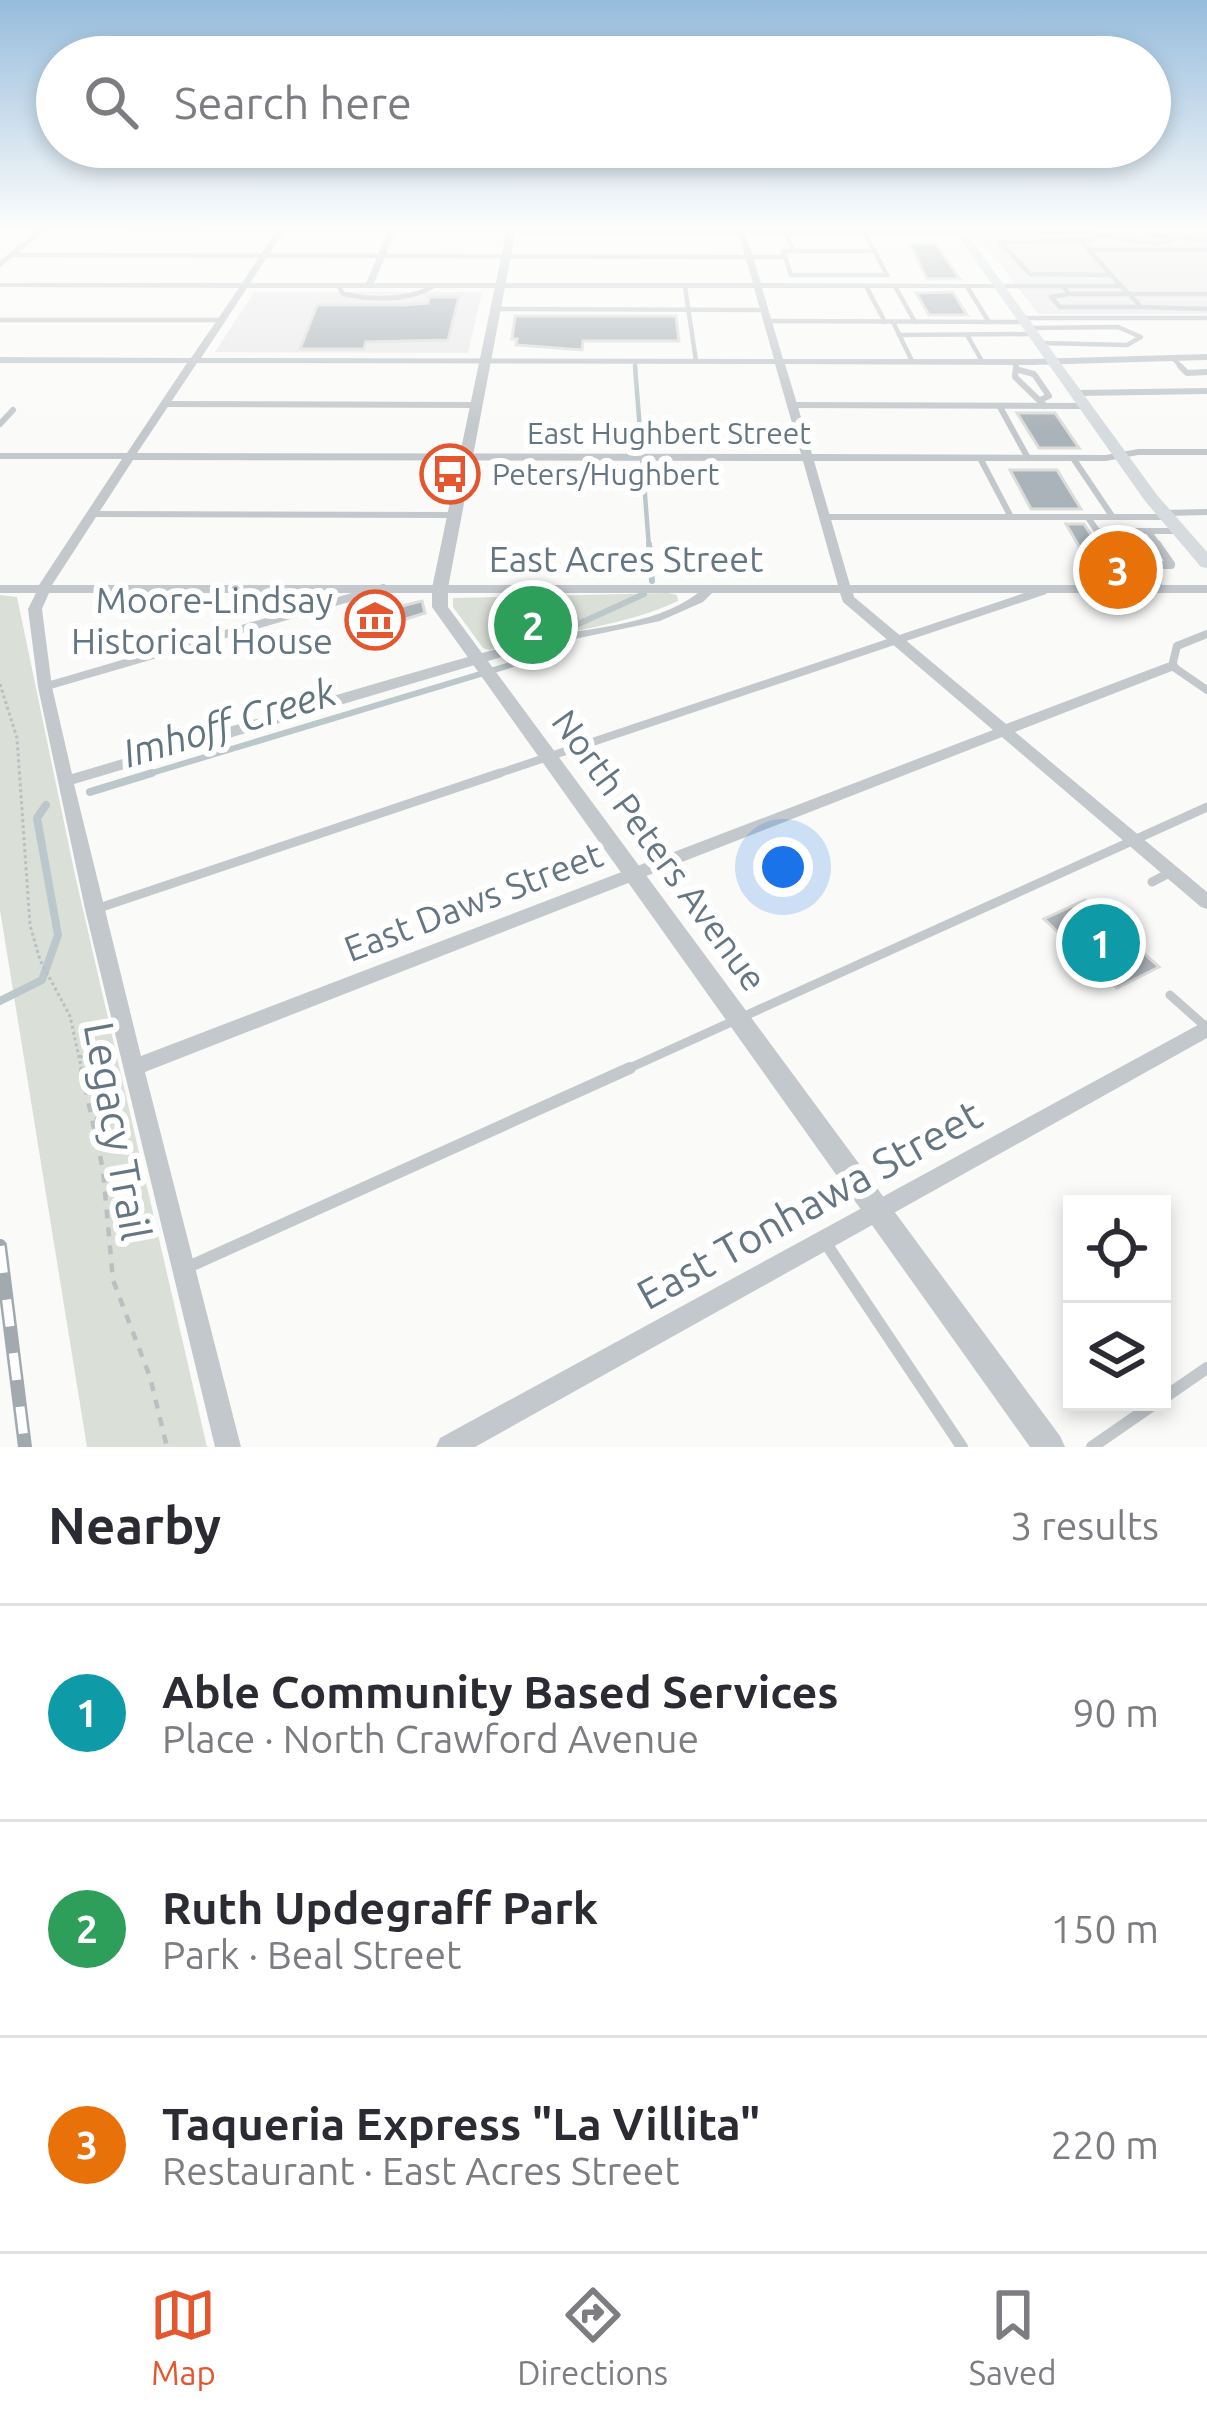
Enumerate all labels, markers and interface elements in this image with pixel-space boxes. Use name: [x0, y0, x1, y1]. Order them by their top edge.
search box: [36, 36, 1171, 168]
icon: search: [78, 69, 144, 135]
text: Search here: [174, 77, 412, 128]
street label: East Hughbert Street: [527, 416, 811, 450]
bus stop icon: Peters/Hughbert: [419, 443, 481, 505]
place label: Peters/Hughbert: [492, 457, 719, 491]
pin: 3: [1079, 525, 1157, 615]
street label: East Acres Street: [489, 538, 763, 579]
place label: Moore-Lindsay Historical House: [71, 579, 333, 661]
pin: 2: [494, 580, 572, 670]
museum icon: Moore-Lindsay Historical House: [344, 589, 406, 651]
water label: Imhoff Creek: [117, 669, 341, 776]
street label: North Peters Avenue: [544, 702, 776, 998]
street label: East Daws Street: [338, 833, 608, 969]
your location: [753, 837, 813, 897]
pin: 1: [1062, 898, 1140, 988]
street label: Legacy Trail: [76, 1018, 160, 1244]
street label: East Tonhawa Street: [629, 1090, 989, 1318]
map controls: [1063, 1195, 1171, 1411]
button: locate: [1063, 1195, 1171, 1303]
button: layers: [1063, 1303, 1171, 1411]
text: Nearby: [48, 1496, 221, 1554]
text: 3 results: [1010, 1504, 1159, 1547]
text: Able Community Based Services: [162, 1666, 839, 1717]
text: 1: [76, 1691, 98, 1734]
text: 90 m: [1072, 1691, 1159, 1734]
text: Place · North Crawford Avenue: [162, 1717, 699, 1760]
text: Ruth Updegraff Park: [162, 1882, 598, 1933]
text: 2: [76, 1907, 98, 1950]
text: 150 m: [1050, 1907, 1159, 1950]
text: Park · Beal Street: [162, 1933, 461, 1976]
text: Taqueria Express "La Villita": [162, 2098, 760, 2149]
text: 3: [76, 2123, 98, 2166]
text: 220 m: [1050, 2123, 1159, 2166]
text: Restaurant · East Acres Street: [162, 2149, 680, 2192]
tab: Map: [150, 2282, 216, 2391]
tab: Directions: [517, 2282, 668, 2391]
tab: Saved: [969, 2282, 1057, 2391]

